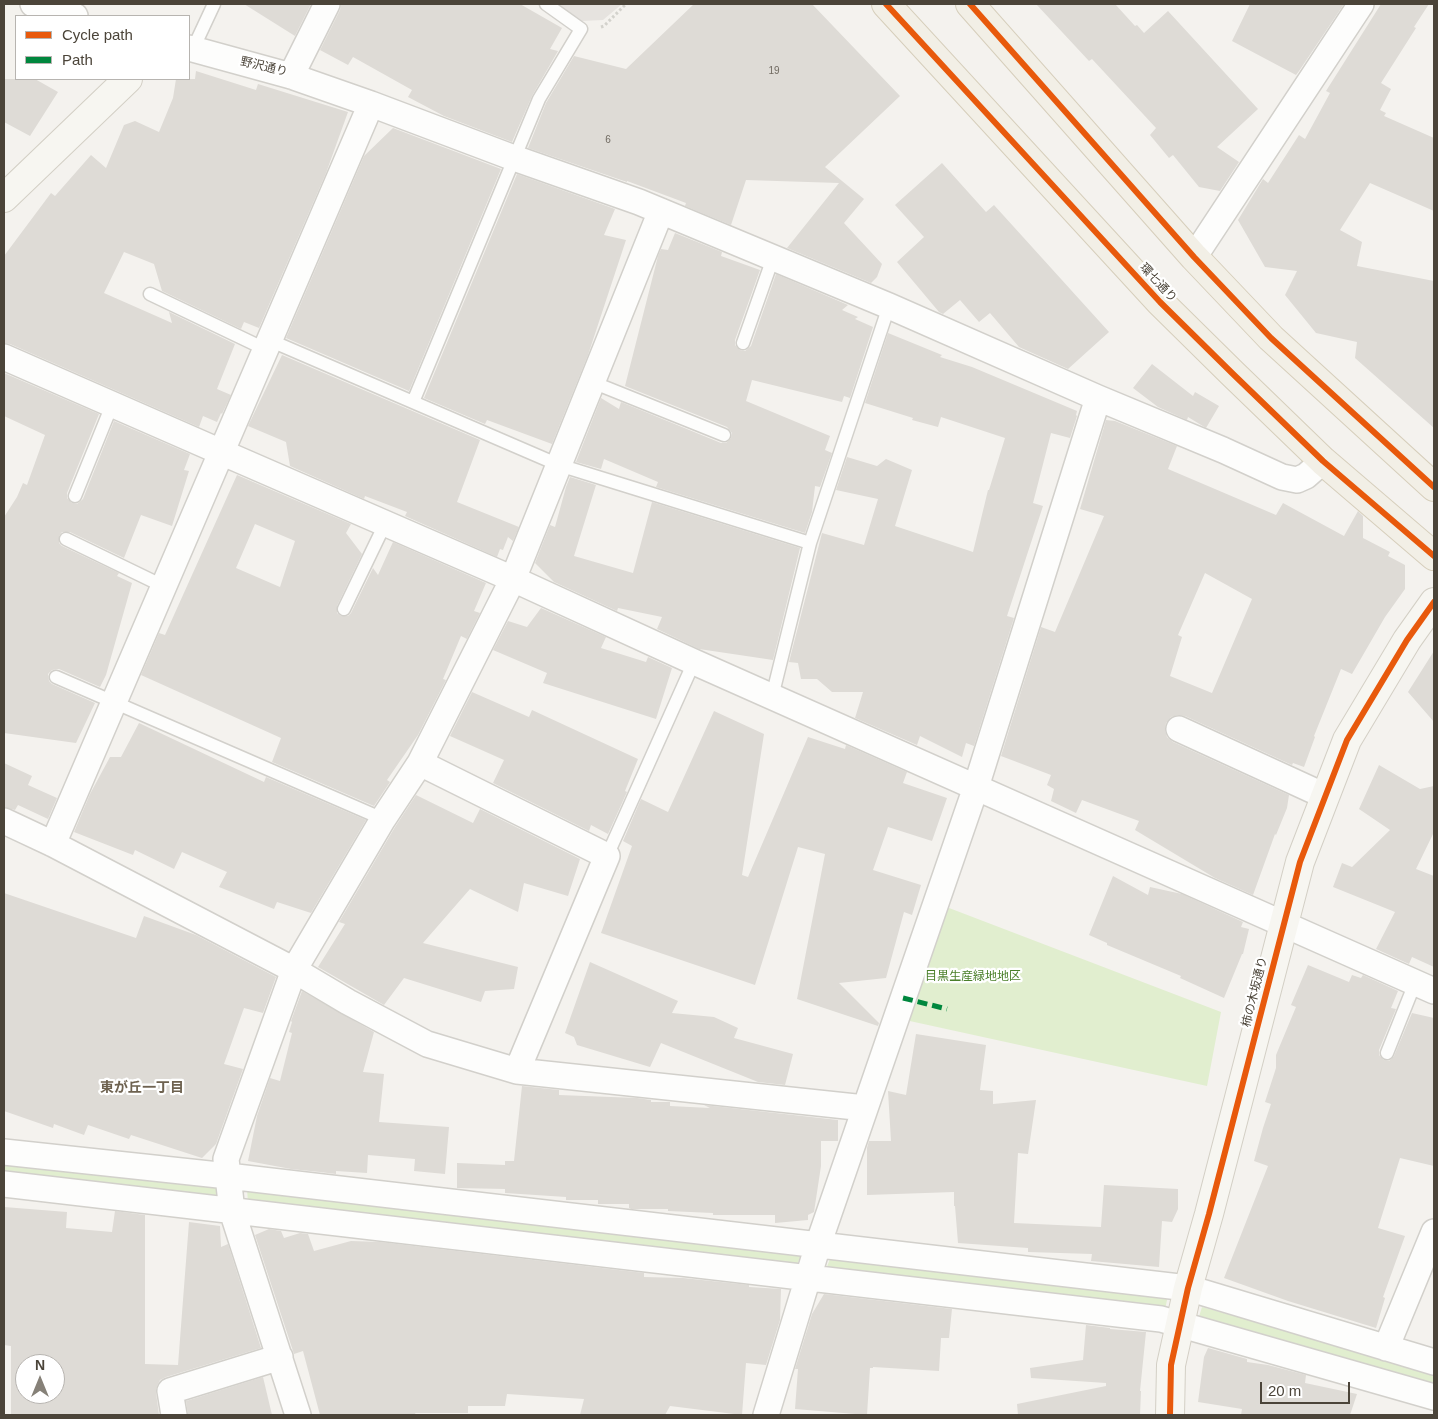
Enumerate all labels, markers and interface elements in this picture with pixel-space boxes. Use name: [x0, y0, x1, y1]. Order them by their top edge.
legend: [15, 15, 190, 80]
text: Cycle path: [62, 26, 133, 43]
text: Path: [62, 51, 93, 68]
street label: 野沢通り: [239, 55, 289, 79]
house number: 19: [768, 65, 780, 77]
house number: 6: [605, 134, 611, 146]
street label: 環七通り: [1136, 261, 1180, 305]
street label: 柿の木坂通り: [1239, 955, 1271, 1029]
park label: 目黒生産緑地地区: [925, 970, 1021, 984]
district label: 東が丘一丁目: [100, 1080, 184, 1096]
north arrow: [15, 1354, 65, 1404]
text: N: [35, 1357, 45, 1373]
scale bar: [1263, 1372, 1353, 1404]
text: 20 m: [1268, 1382, 1301, 1399]

